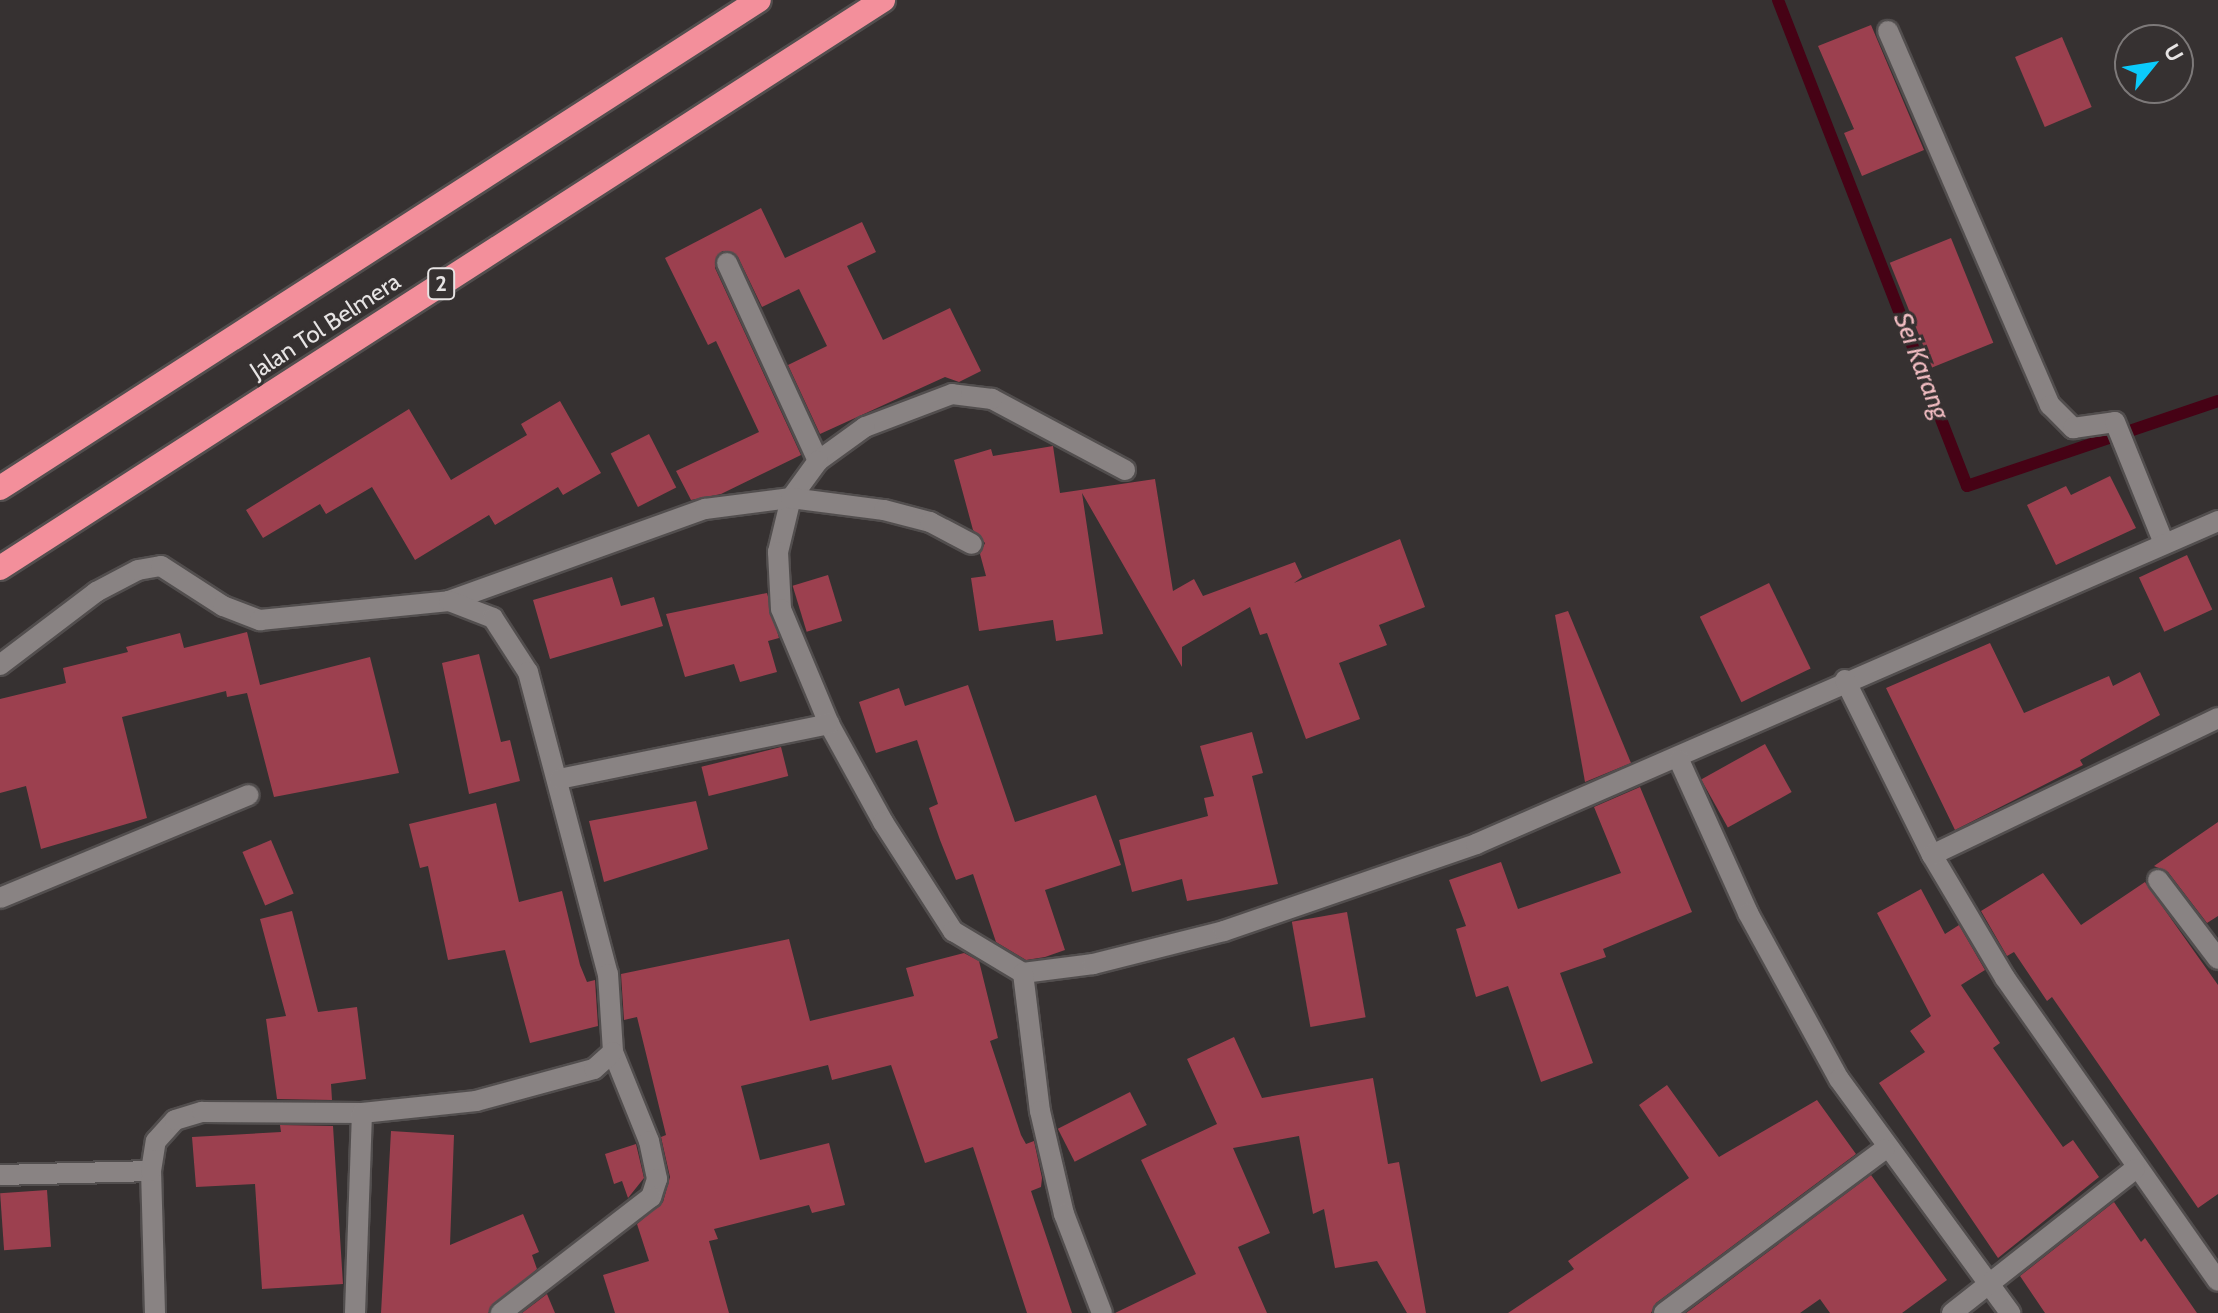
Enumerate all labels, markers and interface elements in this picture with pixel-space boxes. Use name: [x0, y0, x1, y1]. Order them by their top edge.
north arrow: [2114, 24, 2194, 104]
text: U: [2158, 39, 2189, 66]
road number: 2: [427, 266, 455, 302]
street label: Jalan Tol Belmera: [245, 267, 405, 385]
water label: Sei Karang: [1886, 308, 1956, 424]

